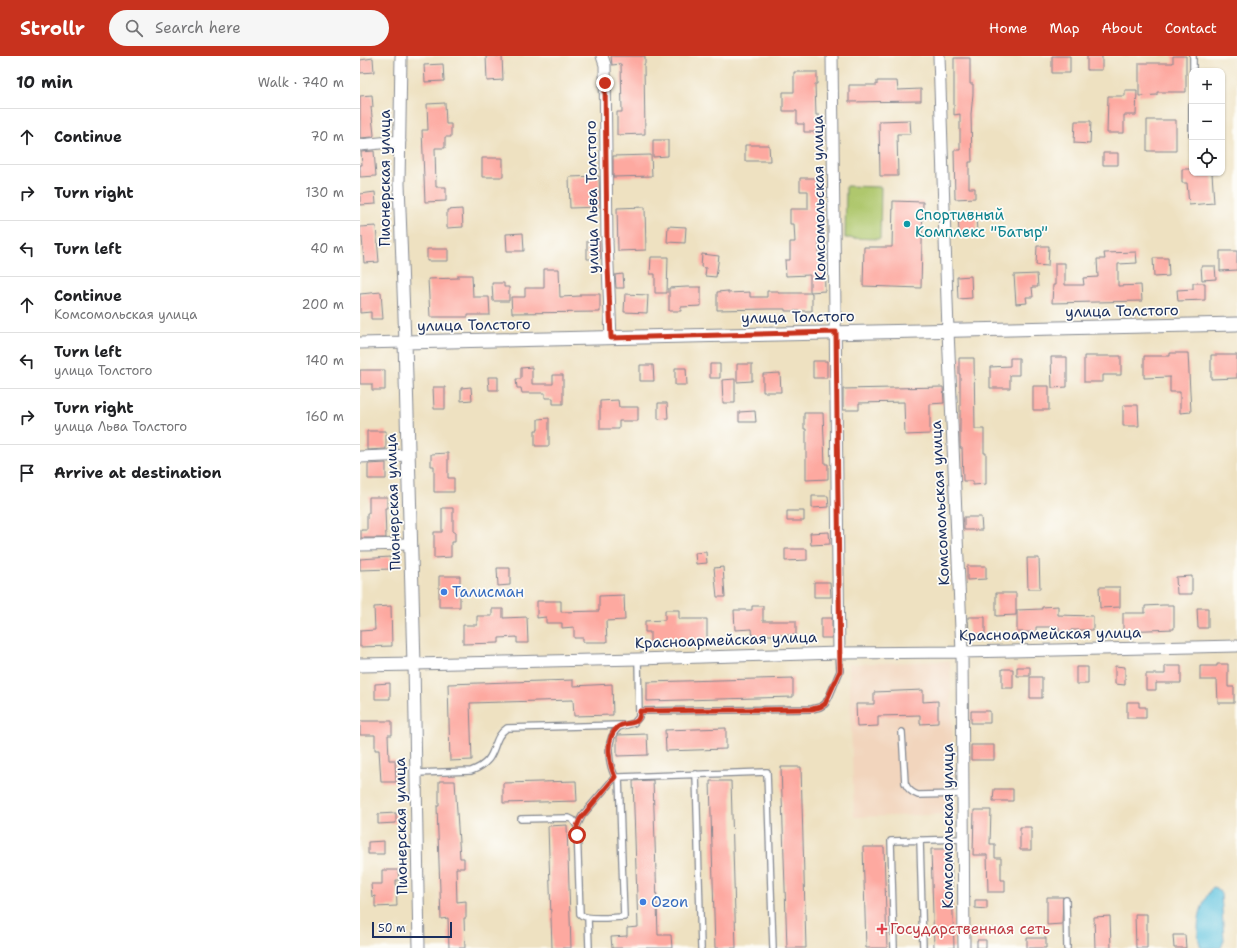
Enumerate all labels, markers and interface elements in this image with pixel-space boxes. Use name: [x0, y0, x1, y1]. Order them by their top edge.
search box: [109, 10, 389, 46]
text: Strollr: [20, 16, 85, 41]
icon: search: [123, 17, 145, 39]
text: Search here: [155, 18, 241, 38]
text: Home: [989, 19, 1028, 37]
text: Map: [1050, 19, 1080, 37]
text: About: [1102, 19, 1143, 37]
text: Contact: [1165, 19, 1217, 37]
map controls: [1189, 68, 1225, 176]
button: +: [1189, 68, 1225, 104]
text: 10 min: [16, 71, 73, 93]
text: Walk · 740 m: [258, 74, 344, 91]
route end: [596, 74, 614, 92]
button: −: [1189, 104, 1225, 140]
street label: Пионерская улица: [375, 109, 395, 247]
street label: Комсомольская улица: [808, 114, 830, 281]
street label: улица Льва Толстого: [581, 120, 603, 274]
icon: ahead: [16, 126, 38, 148]
text: Continue: [54, 127, 122, 147]
text: 70 m: [310, 128, 344, 145]
button: locate: [1189, 140, 1225, 176]
icon: right: [16, 182, 38, 204]
text: Turn right: [54, 183, 134, 203]
text: 130 m: [306, 184, 344, 201]
place label: Спортивный Комплекс "Батыр": [915, 205, 1048, 242]
marker: Спортивный Комплекс "Батыр": [902, 219, 912, 229]
icon: left: [16, 238, 38, 260]
text: Turn left: [54, 239, 122, 259]
text: 40 m: [310, 240, 344, 257]
text: Continue: [54, 286, 122, 306]
icon: ahead: [16, 294, 38, 316]
text: 200 m: [302, 296, 344, 313]
street label: улица Толстого: [1065, 300, 1179, 322]
text: Комсомольская улица: [54, 306, 197, 323]
street label: улица Толстого: [741, 306, 855, 328]
street label: улица Толстого: [417, 314, 531, 336]
text: Turn left: [54, 342, 122, 362]
icon: left: [16, 350, 38, 372]
text: 140 m: [305, 352, 344, 369]
text: улица Толстого: [54, 362, 152, 379]
text: Turn right: [54, 398, 134, 418]
icon: right: [16, 406, 38, 428]
text: 160 m: [306, 408, 344, 425]
text: улица Льва Толстого: [54, 418, 187, 435]
street label: Комсомольская улица: [926, 419, 954, 586]
street label: Пионерская улица: [381, 432, 405, 571]
icon: arrive: [16, 462, 38, 484]
text: Arrive at destination: [54, 463, 222, 483]
place label: Талисман: [452, 582, 524, 602]
marker: Талисман: [439, 587, 449, 597]
street label: Красноармейская улица: [959, 622, 1142, 646]
street label: Красноармейская улица: [635, 627, 818, 653]
street label: Комсомольская улица: [938, 743, 958, 909]
street label: Пионерская улица: [390, 757, 412, 895]
route start: [568, 826, 586, 844]
place label: Ozon: [651, 892, 688, 912]
marker: Ozon: [638, 897, 648, 907]
place label: Государственная сеть: [890, 919, 1050, 939]
scale bar: [372, 920, 452, 939]
text: 50 m: [378, 921, 406, 936]
marker: Государственная сеть: [877, 924, 887, 934]

